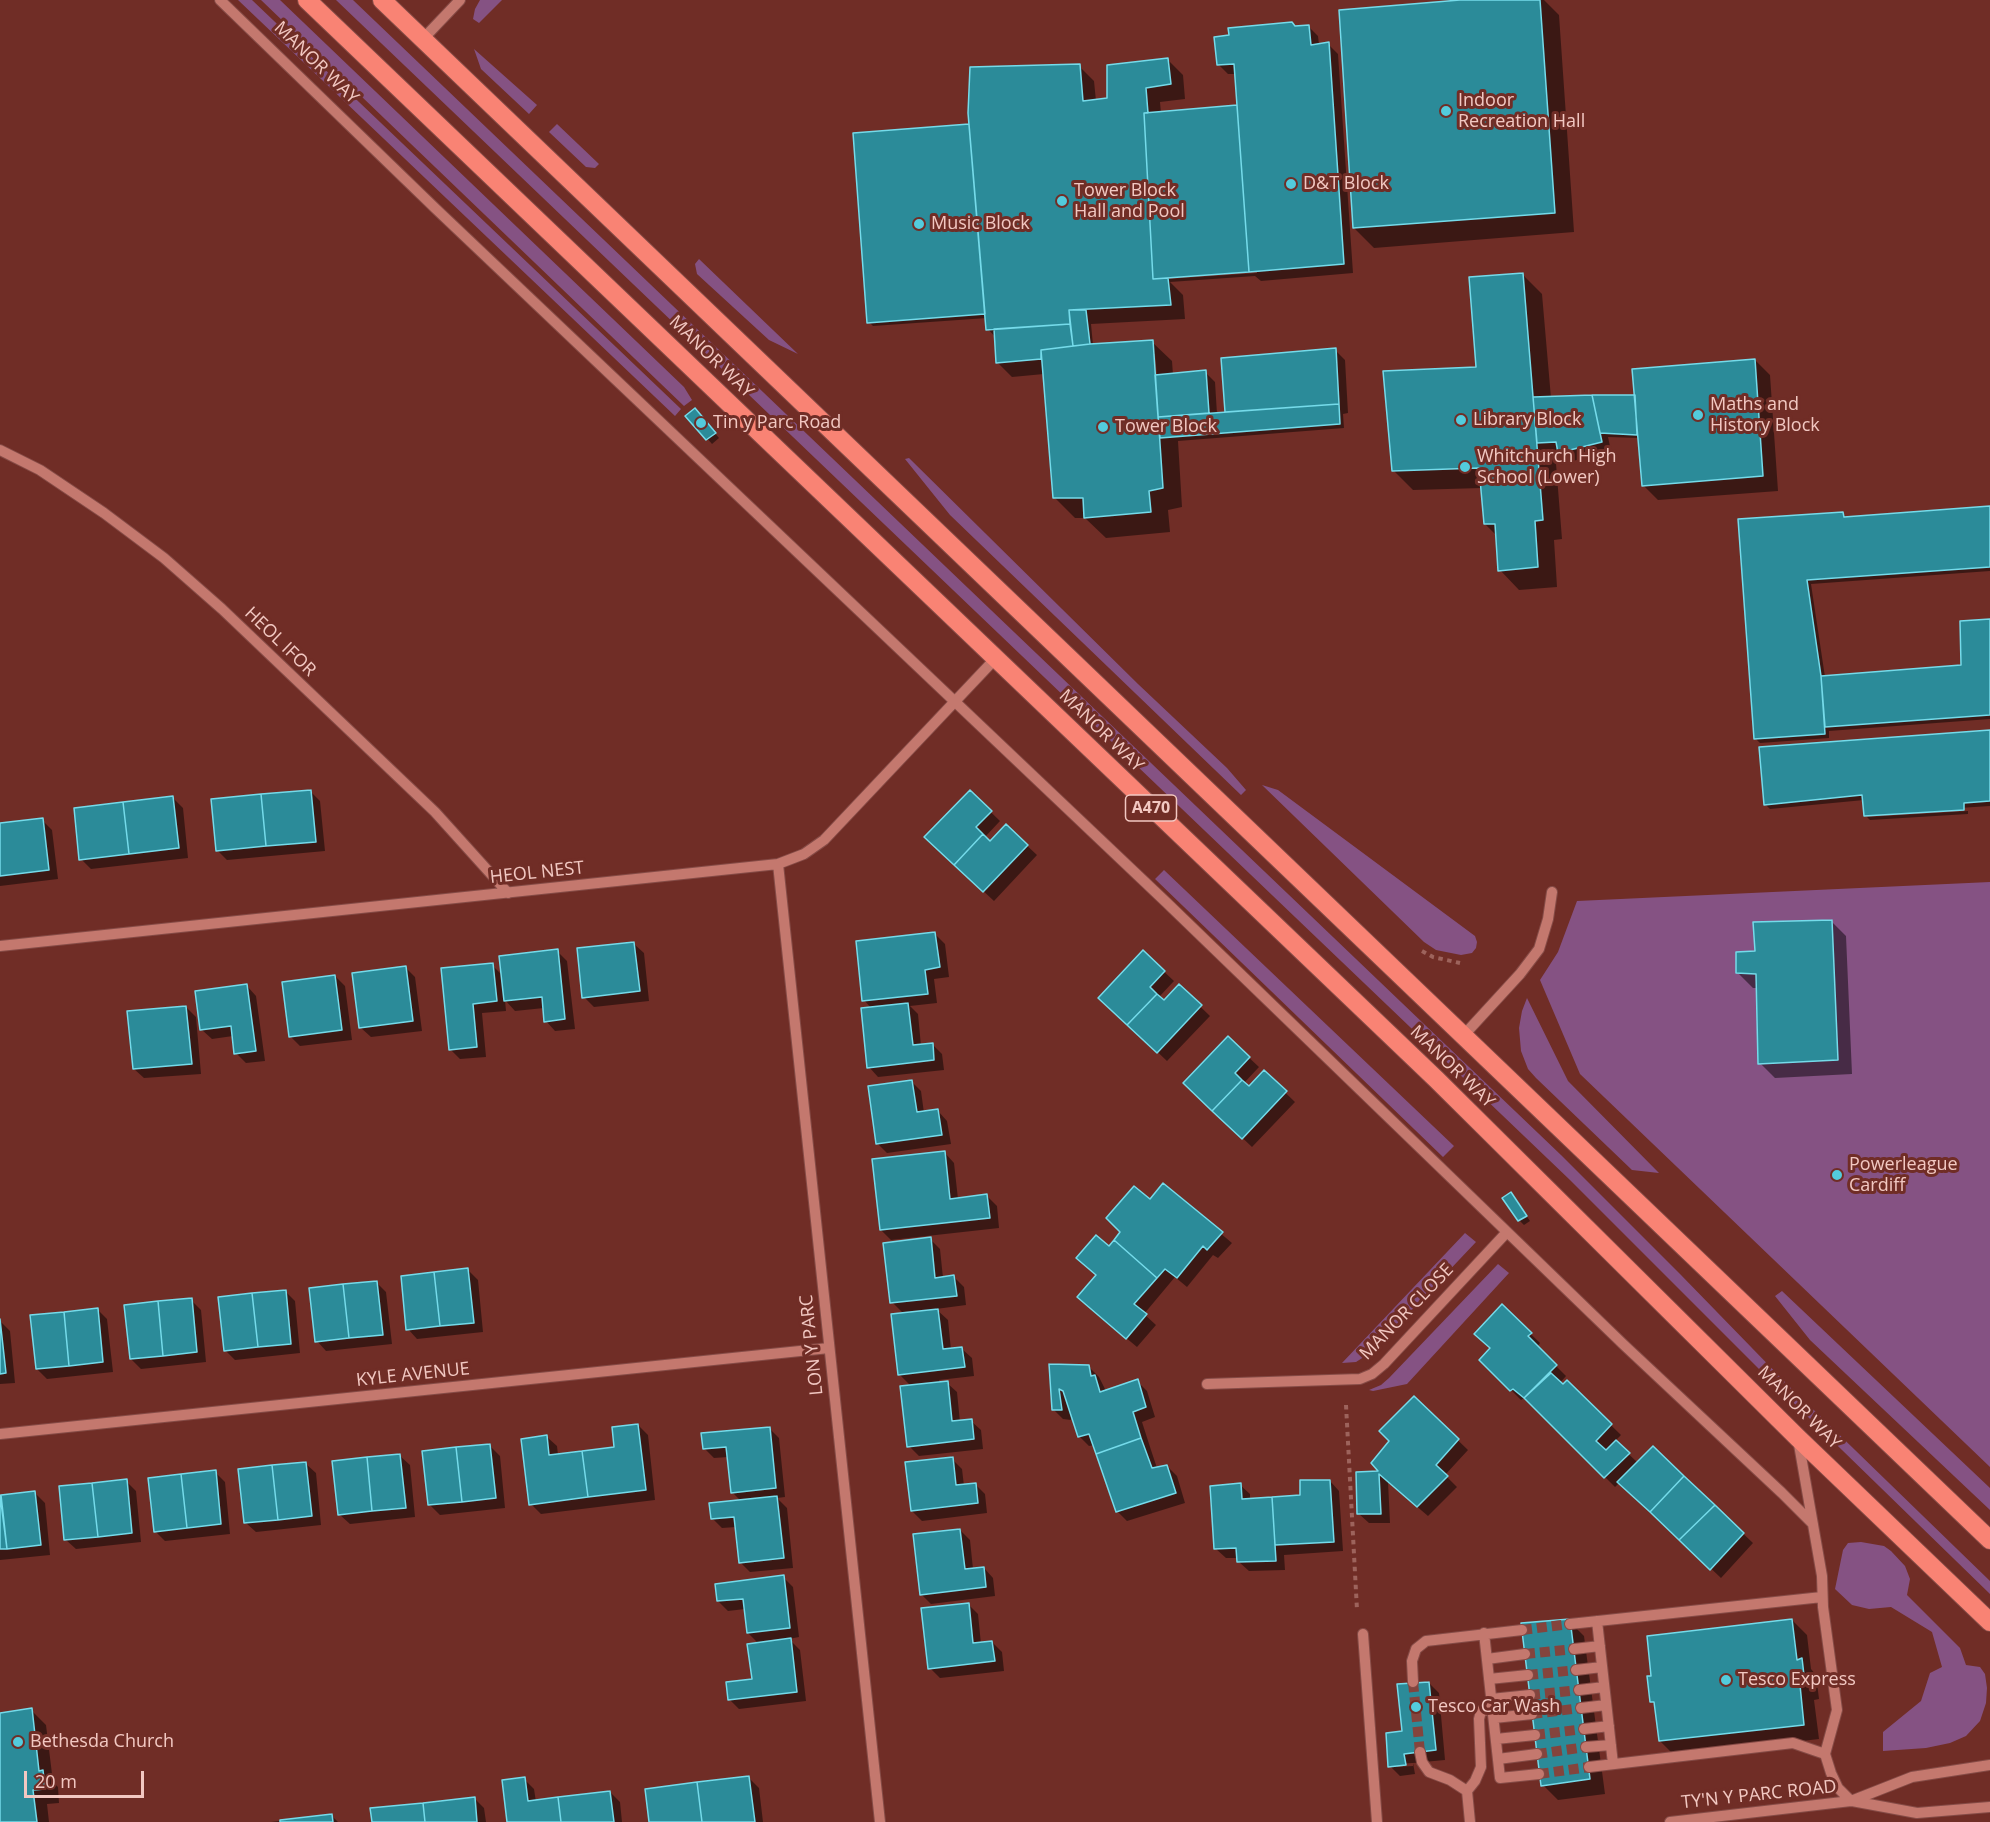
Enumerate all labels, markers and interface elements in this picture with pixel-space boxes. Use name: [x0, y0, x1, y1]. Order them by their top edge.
street label: MANOR WAY: [269, 17, 363, 109]
place label: Indoor Recreation Hall: [1458, 90, 1585, 132]
marker: Indoor Recreation Hall: [1439, 104, 1453, 118]
place label: D&T Block: [1303, 173, 1389, 195]
marker: D&T Block: [1284, 177, 1298, 191]
place label: Tower Block Hall and Pool: [1074, 180, 1185, 222]
marker: Tower Block Hall and Pool: [1055, 194, 1069, 208]
place label: Music Block: [931, 213, 1030, 235]
marker: Music Block: [912, 217, 926, 231]
street label: MANOR WAY: [664, 311, 758, 403]
place label: Maths and History Block: [1710, 394, 1820, 436]
marker: Maths and History Block: [1691, 408, 1705, 422]
place label: Library Block: [1473, 409, 1581, 431]
place label: Tin y Parc Road: [713, 412, 841, 434]
marker: Library Block: [1454, 413, 1468, 427]
marker: Tin y Parc Road: [694, 416, 708, 430]
place label: Tower Block: [1115, 416, 1217, 438]
marker: Tower Block: [1096, 420, 1110, 434]
place label: Whitchurch High School (Lower): [1477, 446, 1617, 488]
marker: Whitchurch High School (Lower): [1458, 460, 1472, 474]
street label: HEOL IFOR: [240, 603, 320, 681]
street label: MANOR WAY: [1054, 685, 1148, 777]
road number: A470: [1126, 795, 1176, 821]
street label: HEOL NEST: [489, 857, 585, 889]
street label: MANOR WAY: [1405, 1021, 1499, 1113]
place label: Powerleague Cardiff: [1849, 1154, 1958, 1196]
marker: Powerleague Cardiff: [1830, 1168, 1844, 1182]
street label: MANOR CLOSE: [1356, 1259, 1458, 1365]
street label: LON Y PARC: [796, 1294, 828, 1396]
street label: KYLE AVENUE: [355, 1358, 471, 1392]
street label: MANOR WAY: [1753, 1362, 1845, 1454]
place label: Tesco Express: [1738, 1669, 1856, 1691]
marker: Tesco Express: [1719, 1673, 1733, 1687]
place label: Tesco Car Wash: [1428, 1696, 1560, 1718]
marker: Tesco Car Wash: [1409, 1700, 1423, 1714]
place label: Bethesda Church: [30, 1731, 174, 1753]
marker: Bethesda Church: [11, 1735, 25, 1749]
scale bar: [27, 1759, 147, 1797]
text: 20 m: [35, 1769, 77, 1793]
street label: TY'N Y PARC ROAD: [1680, 1776, 1838, 1814]

